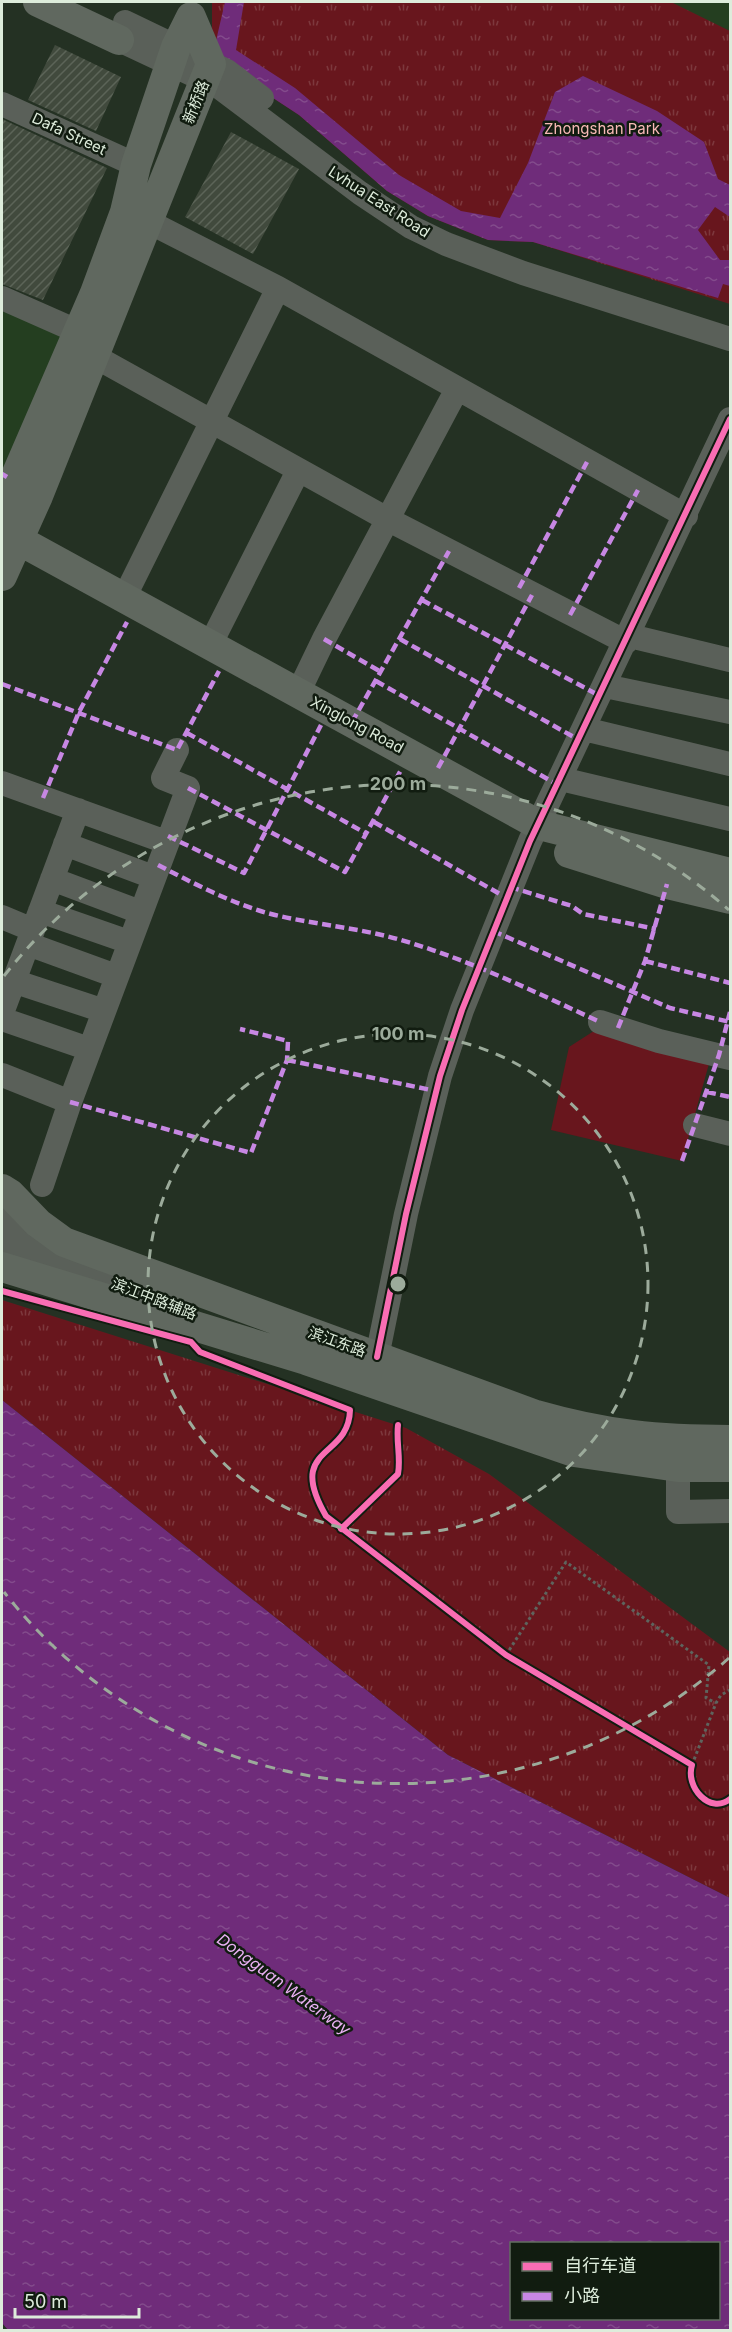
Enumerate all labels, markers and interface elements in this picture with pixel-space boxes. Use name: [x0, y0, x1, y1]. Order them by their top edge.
street label: 新桥路: [178, 77, 213, 126]
street label: Dafa Street: [29, 108, 109, 159]
park label: Zhongshan Park: [544, 119, 661, 138]
street label: Lvhua East Road: [325, 162, 434, 241]
street label: Xinglong Road: [307, 692, 407, 757]
text: 200 m: [370, 773, 426, 794]
text: 100 m: [372, 1023, 424, 1044]
street label: 滨江中路辅路: [109, 1274, 200, 1324]
centre of rings: [388, 1274, 408, 1294]
street label: 滨江东路: [306, 1322, 369, 1361]
water label: Dongguan Waterway: [213, 1929, 355, 2040]
legend: [510, 2242, 720, 2320]
text: 自行车道: [564, 2255, 636, 2276]
scale bar: [15, 2281, 140, 2319]
text: 小路: [564, 2285, 600, 2306]
text: 50 m: [24, 2291, 67, 2312]

